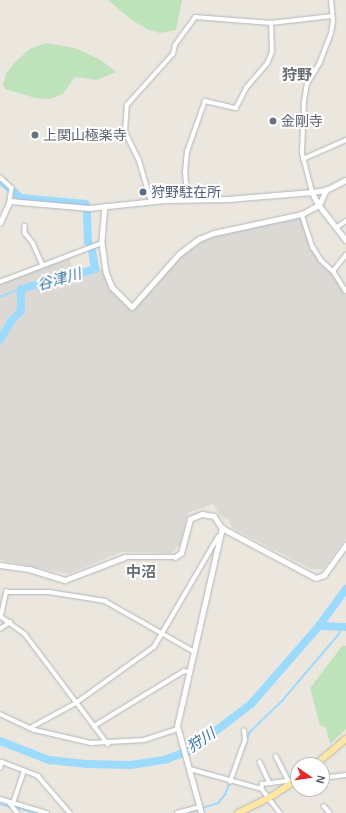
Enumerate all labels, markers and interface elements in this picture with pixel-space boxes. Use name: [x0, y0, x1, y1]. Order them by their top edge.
district label: 狩野: [282, 66, 312, 84]
place label: 金剛寺: [281, 113, 323, 129]
marker: 金剛寺: [268, 116, 278, 126]
place label: 上関山極楽寺: [43, 127, 127, 143]
marker: 上関山極楽寺: [30, 130, 40, 140]
place label: 狩野駐在所: [151, 184, 221, 200]
marker: 狩野駐在所: [138, 187, 148, 197]
water label: 谷津川: [35, 264, 83, 294]
district label: 中沼: [126, 563, 156, 581]
water label: 狩川: [184, 724, 218, 756]
north arrow: [290, 757, 330, 797]
text: N: [314, 774, 327, 785]

